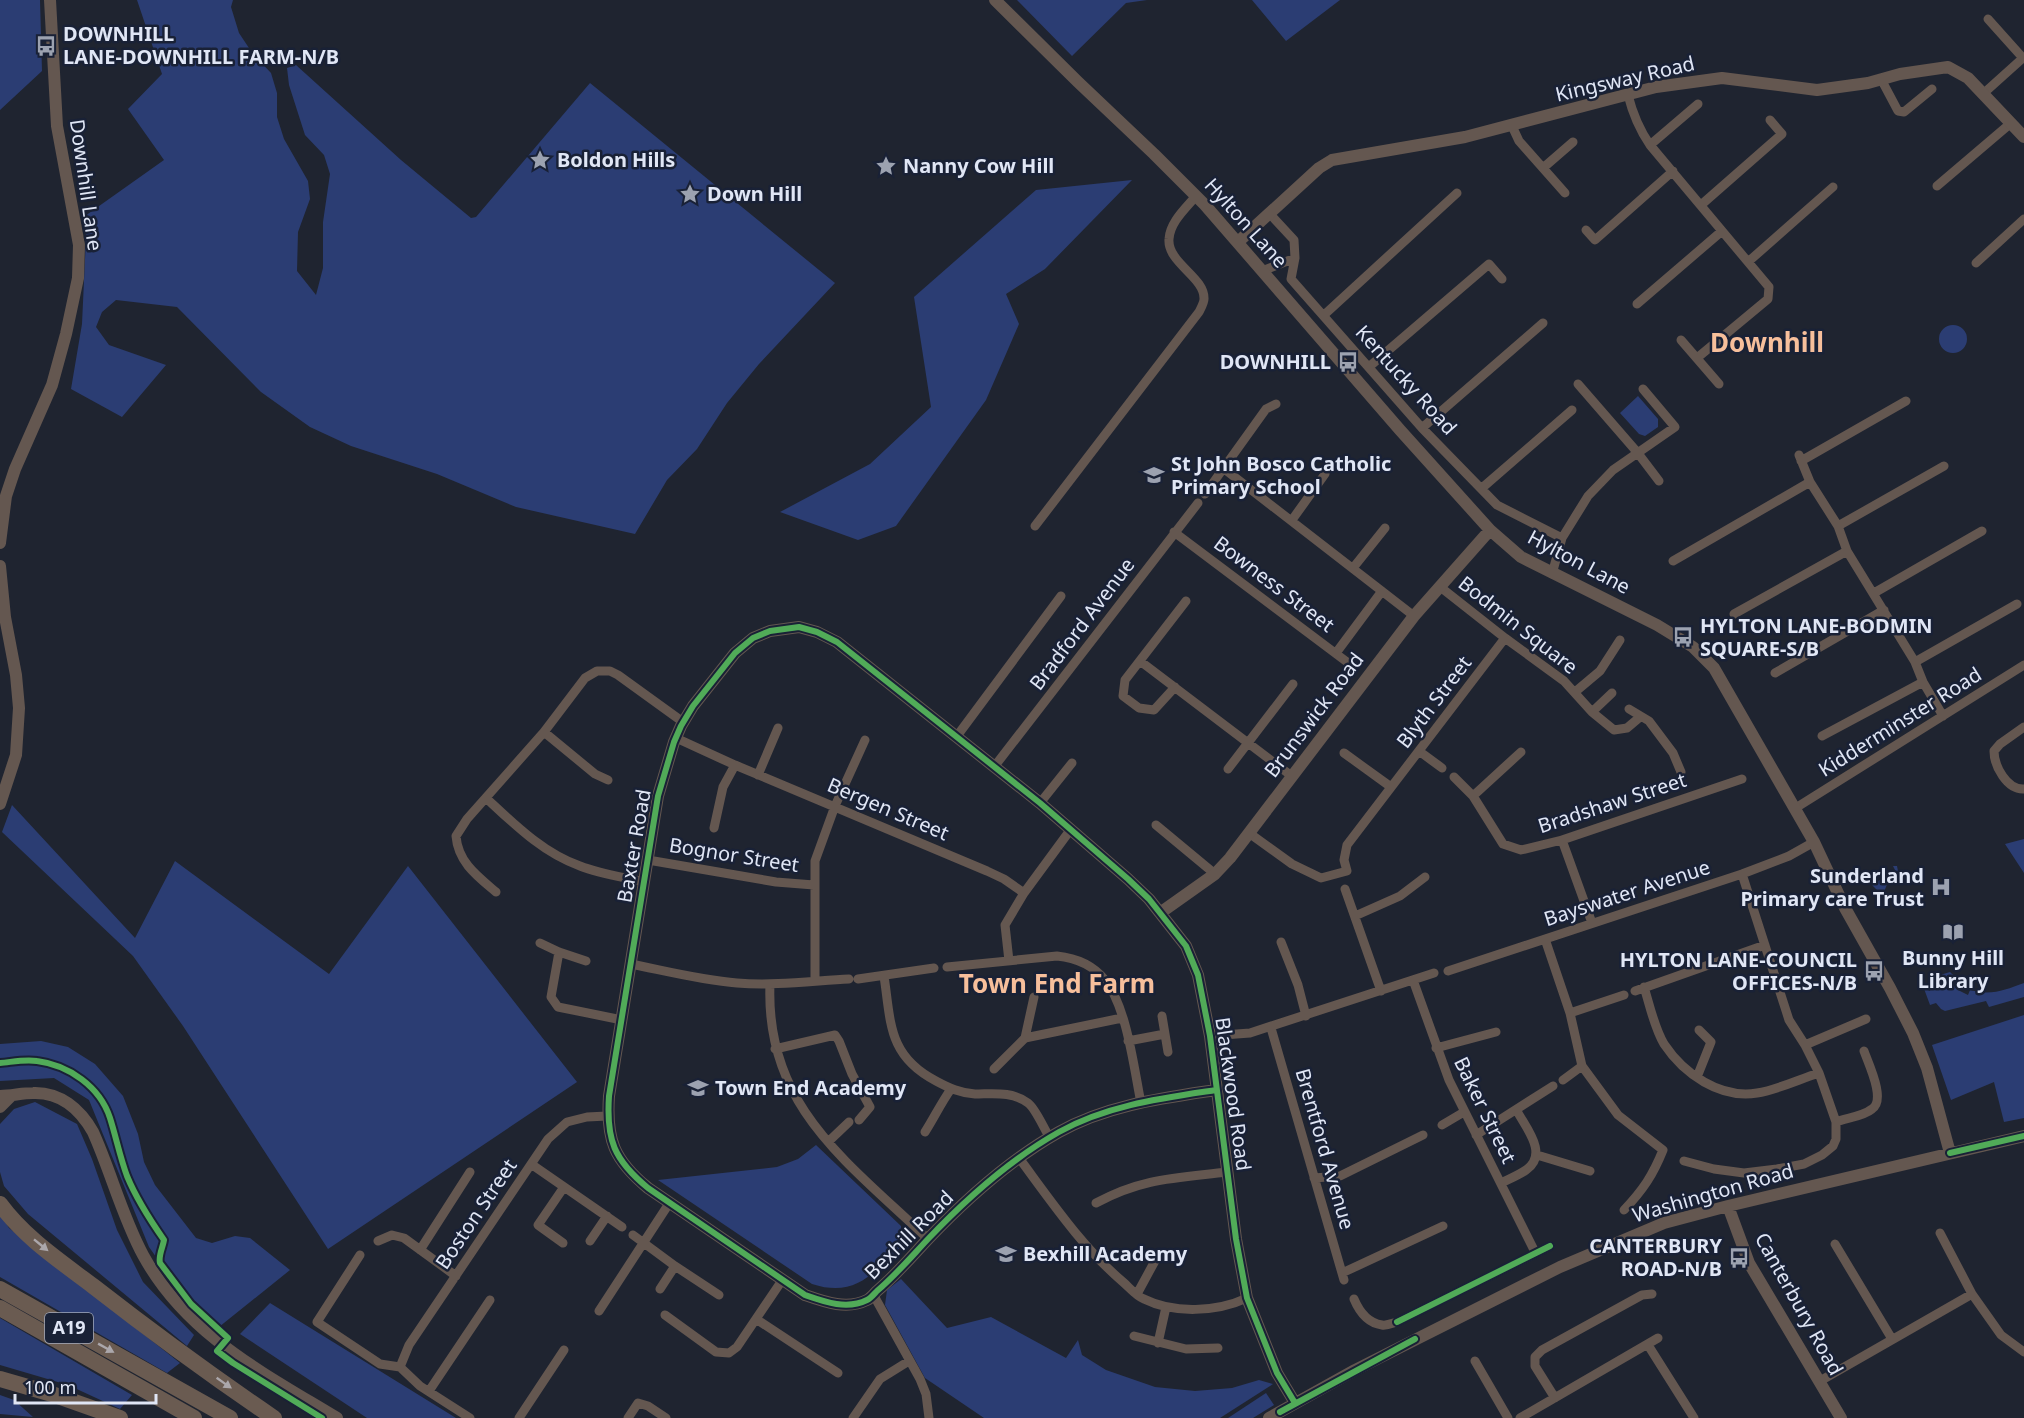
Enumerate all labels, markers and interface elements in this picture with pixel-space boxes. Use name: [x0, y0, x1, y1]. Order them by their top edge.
place label: DOWNHILL LANE-DOWNHILL FARM-N/B: [63, 20, 339, 70]
bus stop icon: DOWNHILL LANE-DOWNHILL FARM-N/B: [34, 34, 58, 58]
street label: Kingsway Road: [1553, 49, 1697, 108]
street label: Downhill Lane: [64, 117, 109, 253]
place label: Boldon Hills: [557, 146, 675, 173]
place icon: Boldon Hills: [528, 148, 552, 172]
place label: Nanny Cow Hill: [903, 152, 1054, 179]
place icon: Nanny Cow Hill: [874, 154, 898, 178]
street label: Hylton Lane: [1199, 172, 1294, 273]
place label: Down Hill: [707, 180, 802, 207]
place icon: Down Hill: [678, 182, 702, 206]
street label: Kentucky Road: [1350, 319, 1463, 440]
district label: Downhill: [1710, 324, 1824, 360]
place label: DOWNHILL: [1220, 348, 1331, 375]
bus stop icon: DOWNHILL: [1336, 350, 1360, 374]
place label: St John Bosco Catholic Primary School: [1171, 450, 1391, 500]
school or university icon: St John Bosco Catholic Primary School: [1142, 463, 1166, 487]
street label: Hylton Lane: [1523, 523, 1635, 600]
street label: Bowness Street: [1209, 529, 1340, 638]
street label: Bradford Avenue: [1023, 552, 1140, 695]
street label: Bodmin Square: [1453, 569, 1584, 680]
place label: HYLTON LANE-BODMIN SQUARE-S/B: [1700, 612, 1933, 662]
bus stop icon: HYLTON LANE-BODMIN SQUARE-S/B: [1671, 625, 1695, 649]
street label: Brunswick Road: [1258, 647, 1370, 783]
street label: Blyth Street: [1390, 650, 1477, 753]
street label: Kidderminster Road: [1813, 660, 1986, 783]
street label: Bradshaw Street: [1534, 766, 1689, 839]
street label: Bergen Street: [823, 771, 953, 846]
street label: Baxter Road: [610, 787, 657, 905]
street label: Bognor Street: [667, 831, 801, 878]
street label: Bayswater Avenue: [1540, 853, 1713, 932]
place label: Sunderland Primary care Trust: [1740, 862, 1924, 912]
hospital icon: Sunderland Primary care Trust: [1929, 875, 1953, 899]
library icon: Bunny Hill Library: [1941, 920, 1965, 944]
place label: Bunny Hill Library: [1902, 944, 2004, 994]
place label: HYLTON LANE-COUNCIL OFFICES-N/B: [1620, 946, 1857, 996]
bus stop icon: HYLTON LANE-COUNCIL OFFICES-N/B: [1862, 959, 1886, 983]
district label: Town End Farm: [959, 965, 1155, 1001]
street label: Blackwood Road: [1209, 1015, 1258, 1173]
street label: Baker Street: [1448, 1052, 1523, 1168]
street label: Brentford Avenue: [1290, 1065, 1361, 1233]
place label: Town End Academy: [715, 1074, 907, 1101]
school or university icon: Town End Academy: [686, 1076, 710, 1100]
street label: Boston Street: [429, 1153, 522, 1274]
street label: Washington Road: [1629, 1157, 1796, 1228]
street label: Bexhill Road: [858, 1184, 959, 1285]
street label: Canterbury Road: [1749, 1228, 1850, 1380]
place label: CANTERBURY ROAD-N/B: [1589, 1232, 1722, 1282]
one-way arrow: [33, 1238, 48, 1251]
place label: Bexhill Academy: [1023, 1240, 1188, 1267]
school or university icon: Bexhill Academy: [994, 1242, 1018, 1266]
bus stop icon: CANTERBURY ROAD-N/B: [1727, 1246, 1751, 1270]
road number: A19: [45, 1313, 93, 1343]
one-way arrow: [98, 1343, 114, 1354]
scale bar: [15, 1367, 156, 1405]
text: 100 m: [24, 1375, 76, 1399]
one-way arrow: [215, 1377, 231, 1389]

